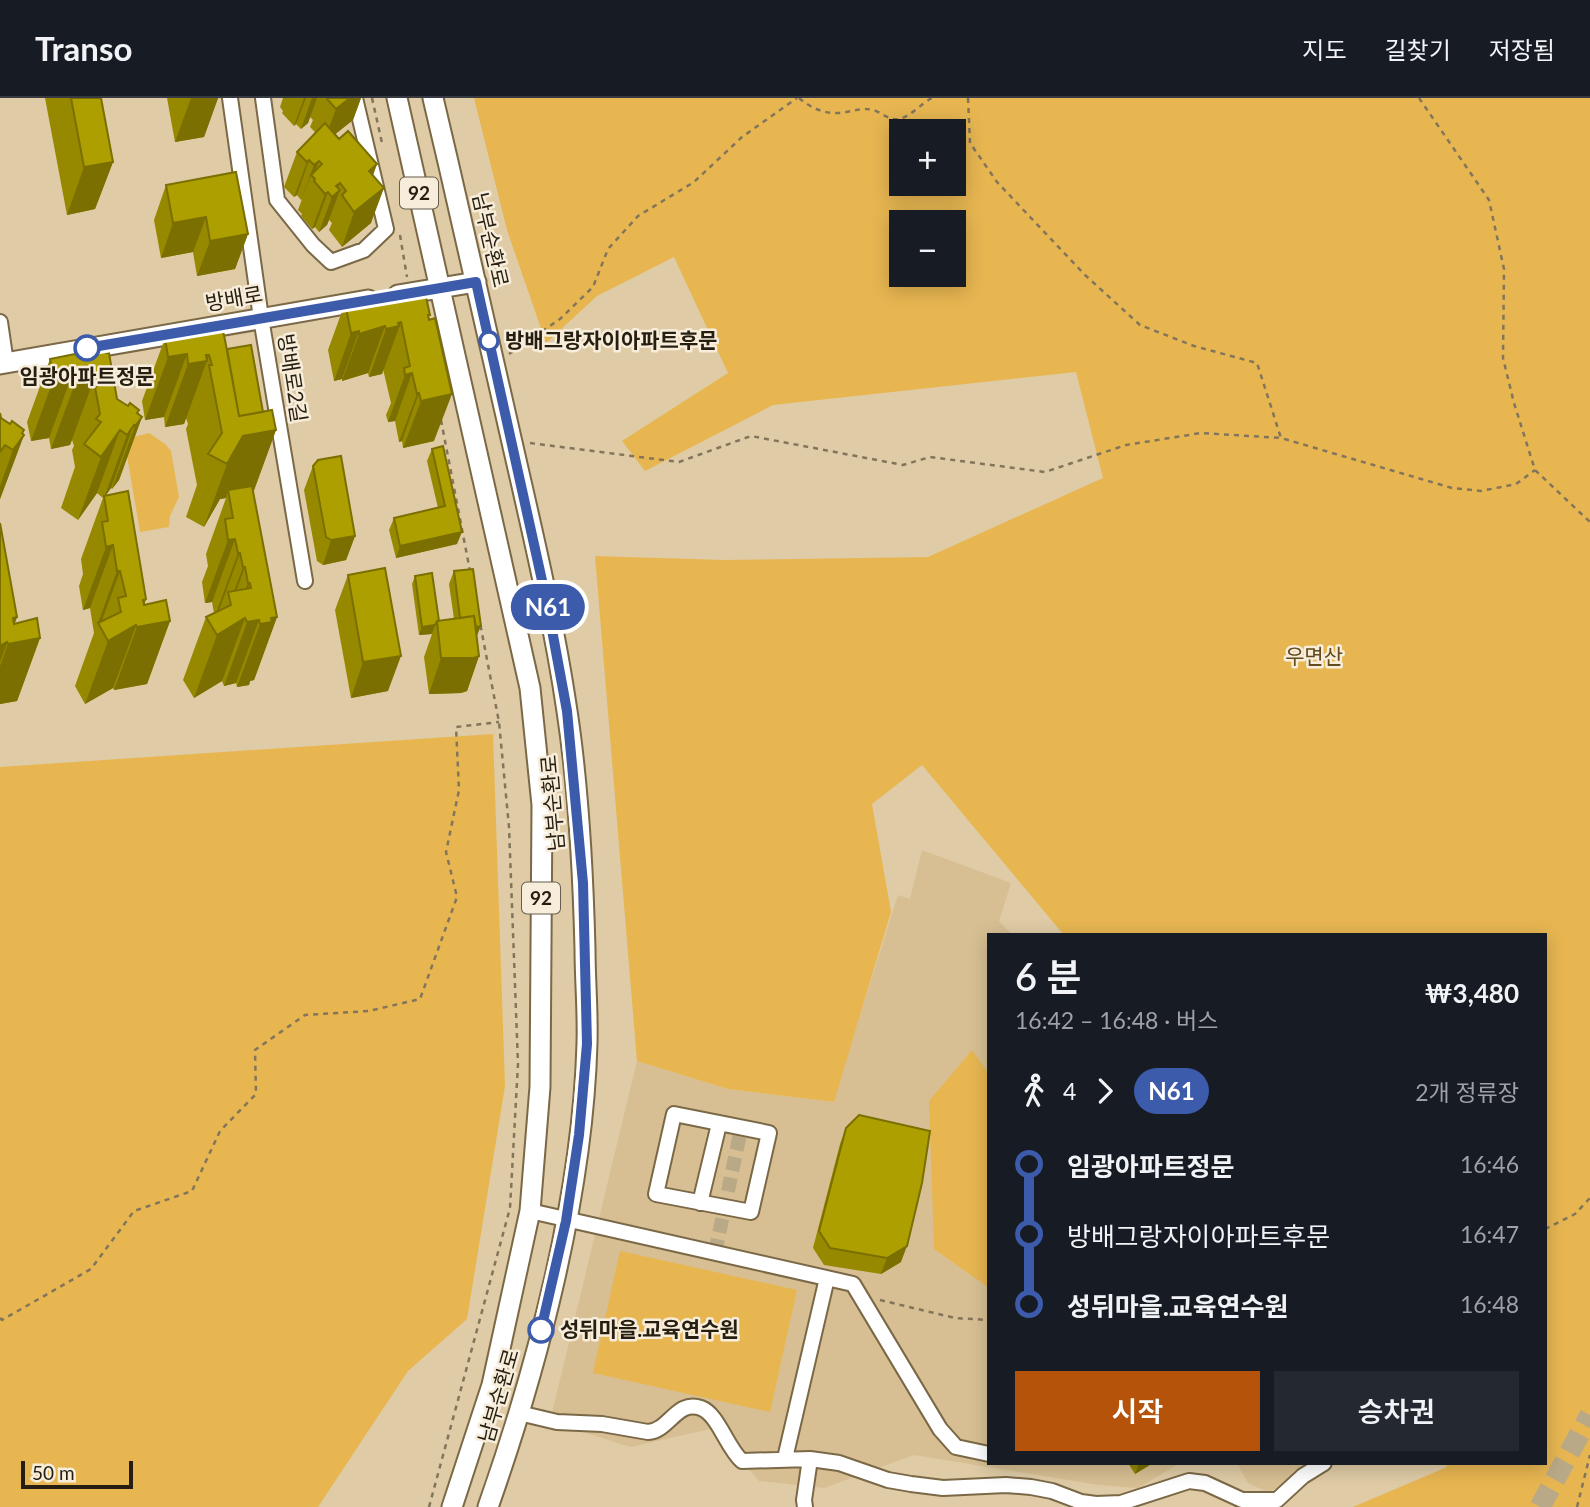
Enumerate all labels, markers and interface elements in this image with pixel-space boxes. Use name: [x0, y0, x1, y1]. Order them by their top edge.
text: Transo: [35, 28, 132, 68]
text: 지도: [1302, 35, 1347, 64]
text: 길찾기: [1385, 35, 1451, 64]
text: 저장됨: [1489, 35, 1555, 64]
map controls: [889, 119, 966, 287]
button: +: [889, 119, 966, 196]
road number: 92: [400, 178, 438, 208]
street label: 남부순환로: [468, 190, 515, 290]
button: −: [889, 210, 966, 287]
street label: 방배로: [203, 280, 264, 315]
place label: 방배그랑자이아파트후문: [505, 327, 718, 352]
marker: 방배그랑자이아파트후문: [479, 331, 499, 351]
street label: 방배로2길: [274, 332, 313, 424]
marker: 임광아파트정문: [74, 335, 100, 361]
place label: 임광아파트정문: [19, 363, 155, 388]
line badge: N61: [508, 584, 588, 630]
text: N61: [525, 592, 571, 621]
park label: 우면산: [1285, 643, 1343, 668]
street label: 남부순환로: [535, 754, 568, 852]
road number: 92: [522, 883, 560, 914]
text: 6 분: [1015, 953, 1081, 999]
text: ₩3,480: [1425, 977, 1519, 1009]
text: 16:42 – 16:48 · 버스: [1015, 1006, 1218, 1034]
icon: walk: [1015, 1072, 1053, 1110]
icon: forward: [1086, 1072, 1124, 1110]
text: N61: [1148, 1076, 1195, 1105]
text: 4: [1063, 1077, 1076, 1105]
text: 2개 정류장: [1415, 1078, 1519, 1106]
text: 임광아파트정문: [1067, 1150, 1234, 1182]
text: 16:46: [1460, 1150, 1519, 1178]
text: 방배그랑자이아파트후문: [1067, 1220, 1330, 1252]
text: 16:47: [1460, 1220, 1519, 1248]
text: 성뒤마을.교육연수원: [1067, 1290, 1288, 1322]
text: 16:48: [1460, 1290, 1519, 1318]
place label: 성뒤마을.교육연수원: [560, 1316, 739, 1341]
marker: 성뒤마을.교육연수원: [528, 1317, 554, 1343]
street label: 남부순환로: [472, 1346, 523, 1445]
button: 시작: [1015, 1371, 1260, 1451]
button: 승차권: [1274, 1371, 1519, 1451]
scale bar: [21, 1458, 133, 1490]
text: 50 m: [32, 1461, 75, 1484]

